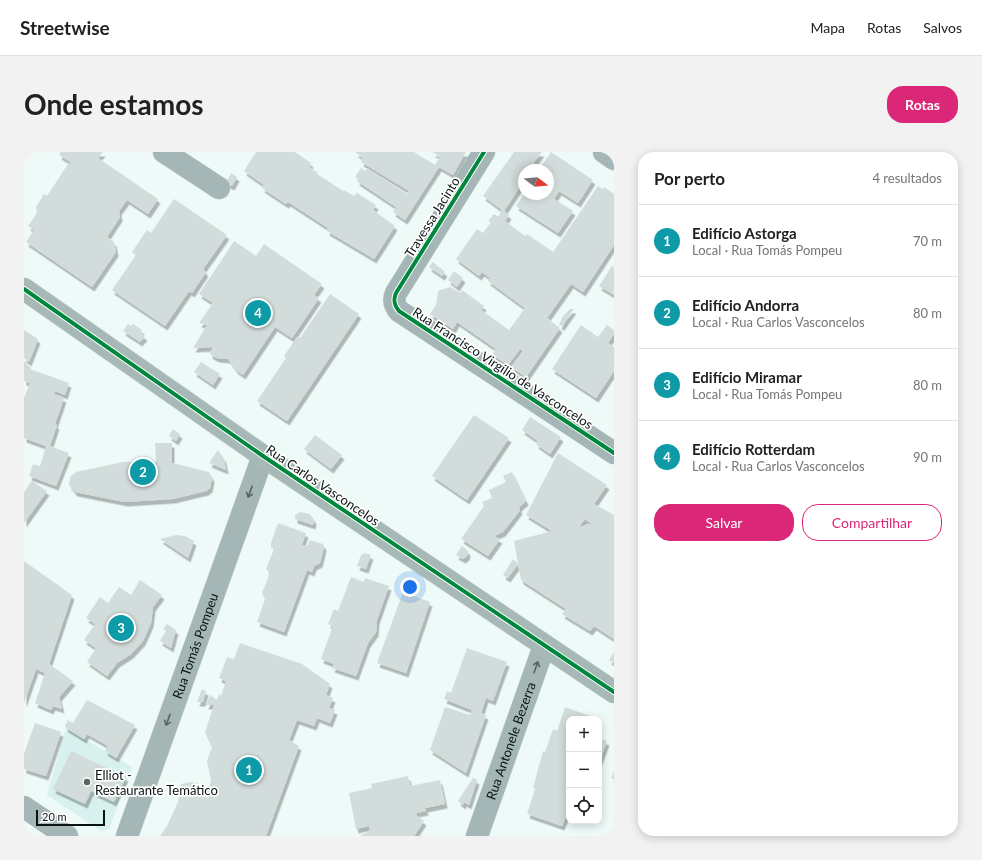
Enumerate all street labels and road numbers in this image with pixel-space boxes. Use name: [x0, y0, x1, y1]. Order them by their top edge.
street label: Travessa Jacinto: [401, 174, 463, 260]
street label: Rua Francisco Virgílio de Vasconcelos: [410, 304, 596, 433]
street label: Rua Carlos Vasconcelos: [263, 441, 383, 529]
street label: Rua Tomás Pompeu: [169, 591, 221, 701]
street label: Rua Antonele Bezerra: [482, 680, 539, 802]

